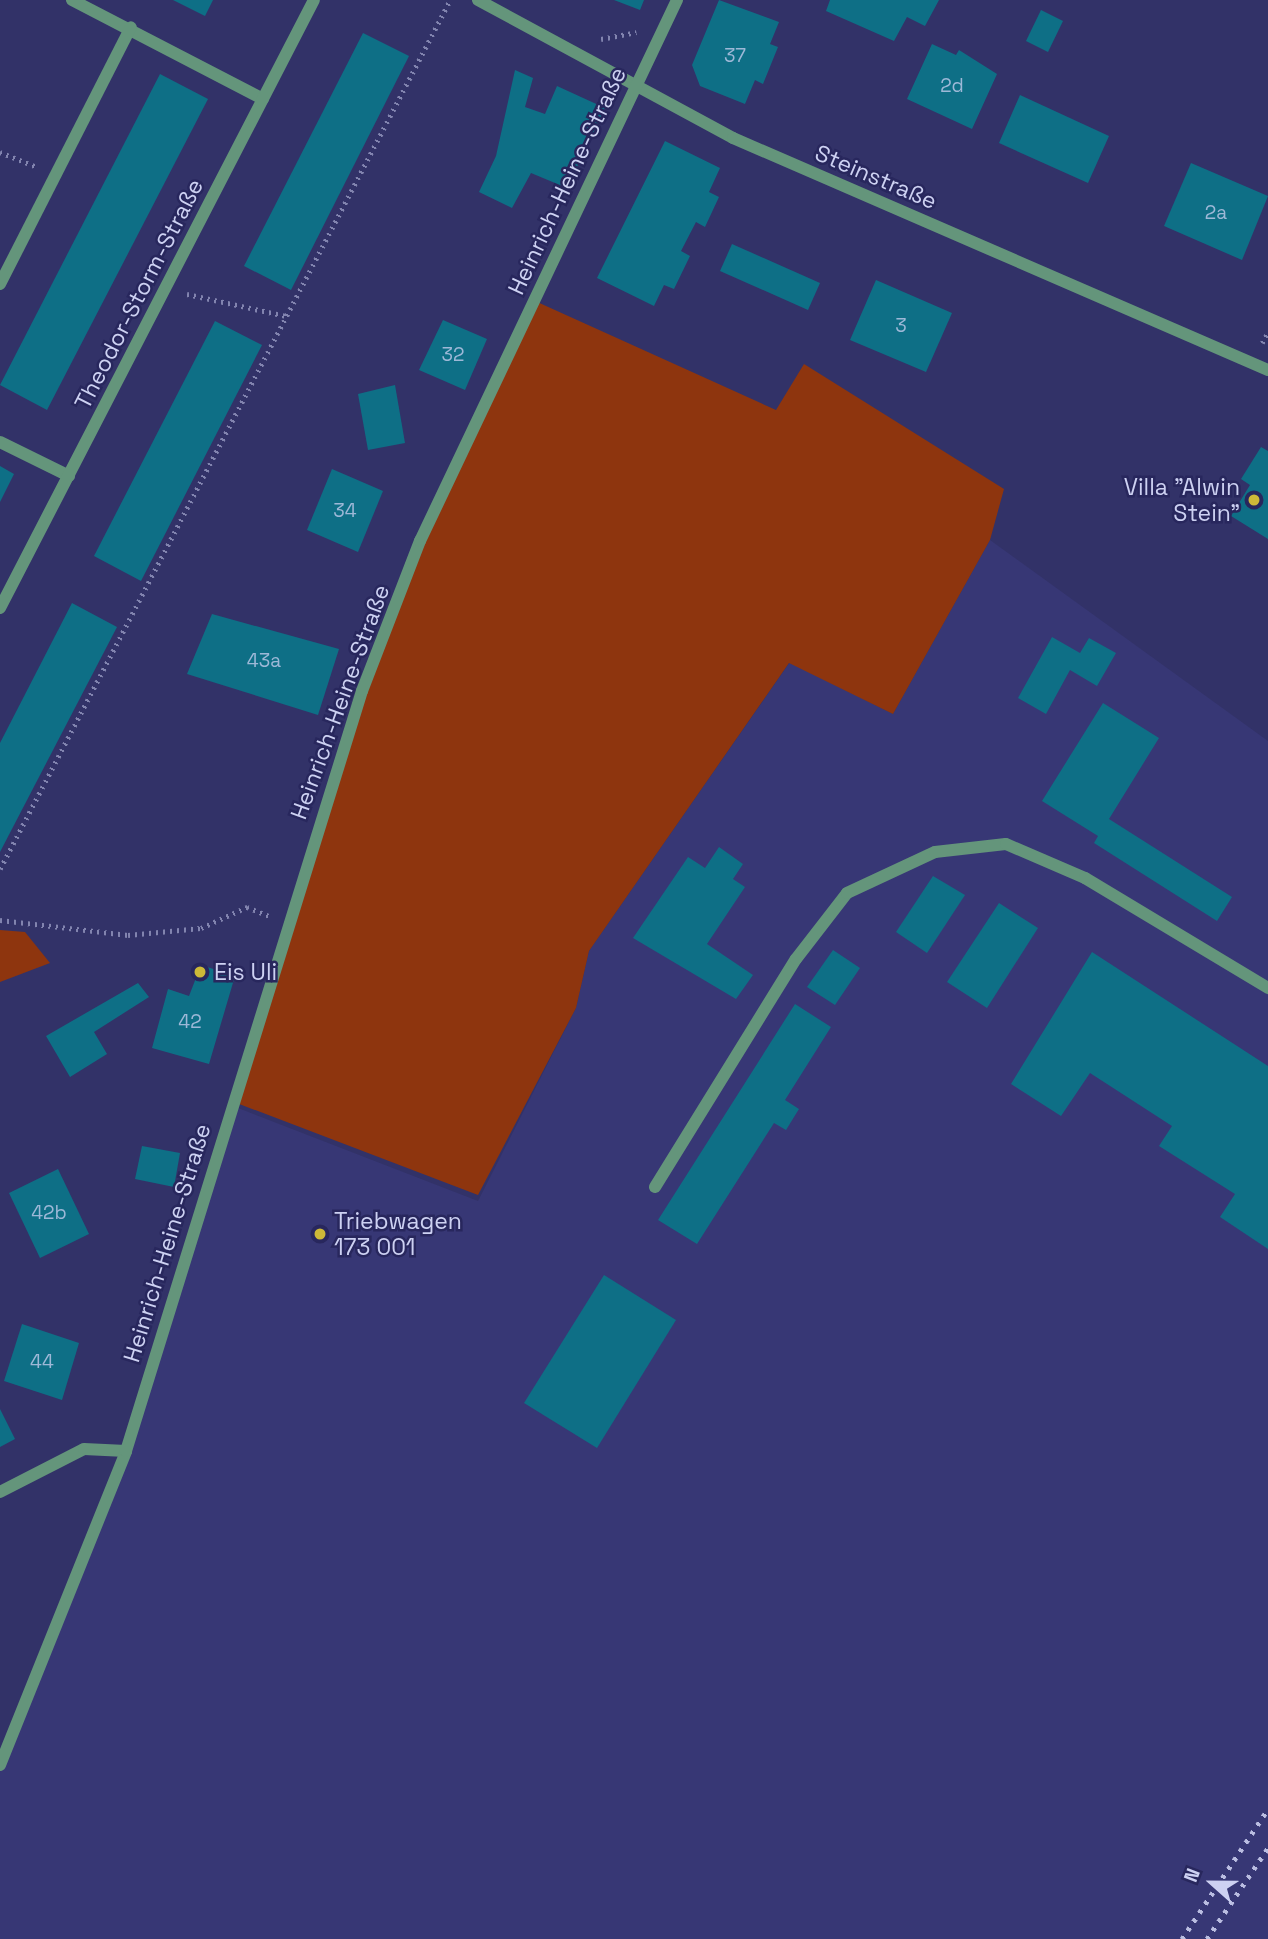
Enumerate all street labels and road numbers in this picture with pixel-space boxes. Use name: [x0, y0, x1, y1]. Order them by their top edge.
street label: Heinrich-Heine-Straße: [502, 63, 632, 299]
street label: Steinstraße: [811, 139, 941, 215]
street label: Theodor-Storm-Straße: [69, 174, 209, 414]
street label: Heinrich-Heine-Straße: [285, 581, 395, 823]
street label: Heinrich-Heine-Straße: [118, 1120, 216, 1366]

